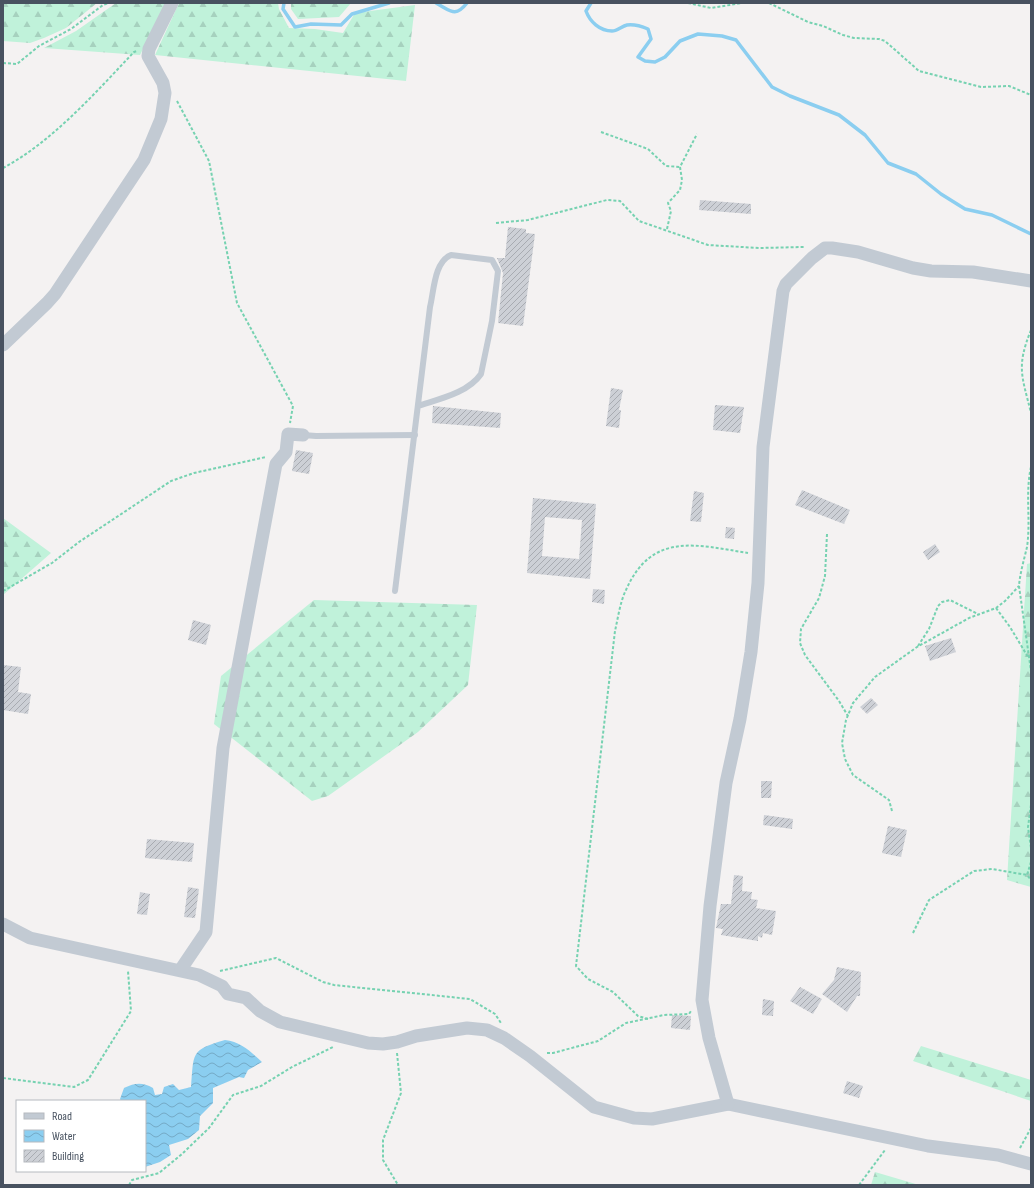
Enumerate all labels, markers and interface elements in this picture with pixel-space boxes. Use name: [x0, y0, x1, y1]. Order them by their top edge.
legend: [16, 1100, 146, 1172]
text: Road: [52, 1109, 72, 1124]
text: Water: [52, 1129, 76, 1144]
text: Building: [52, 1149, 84, 1164]

